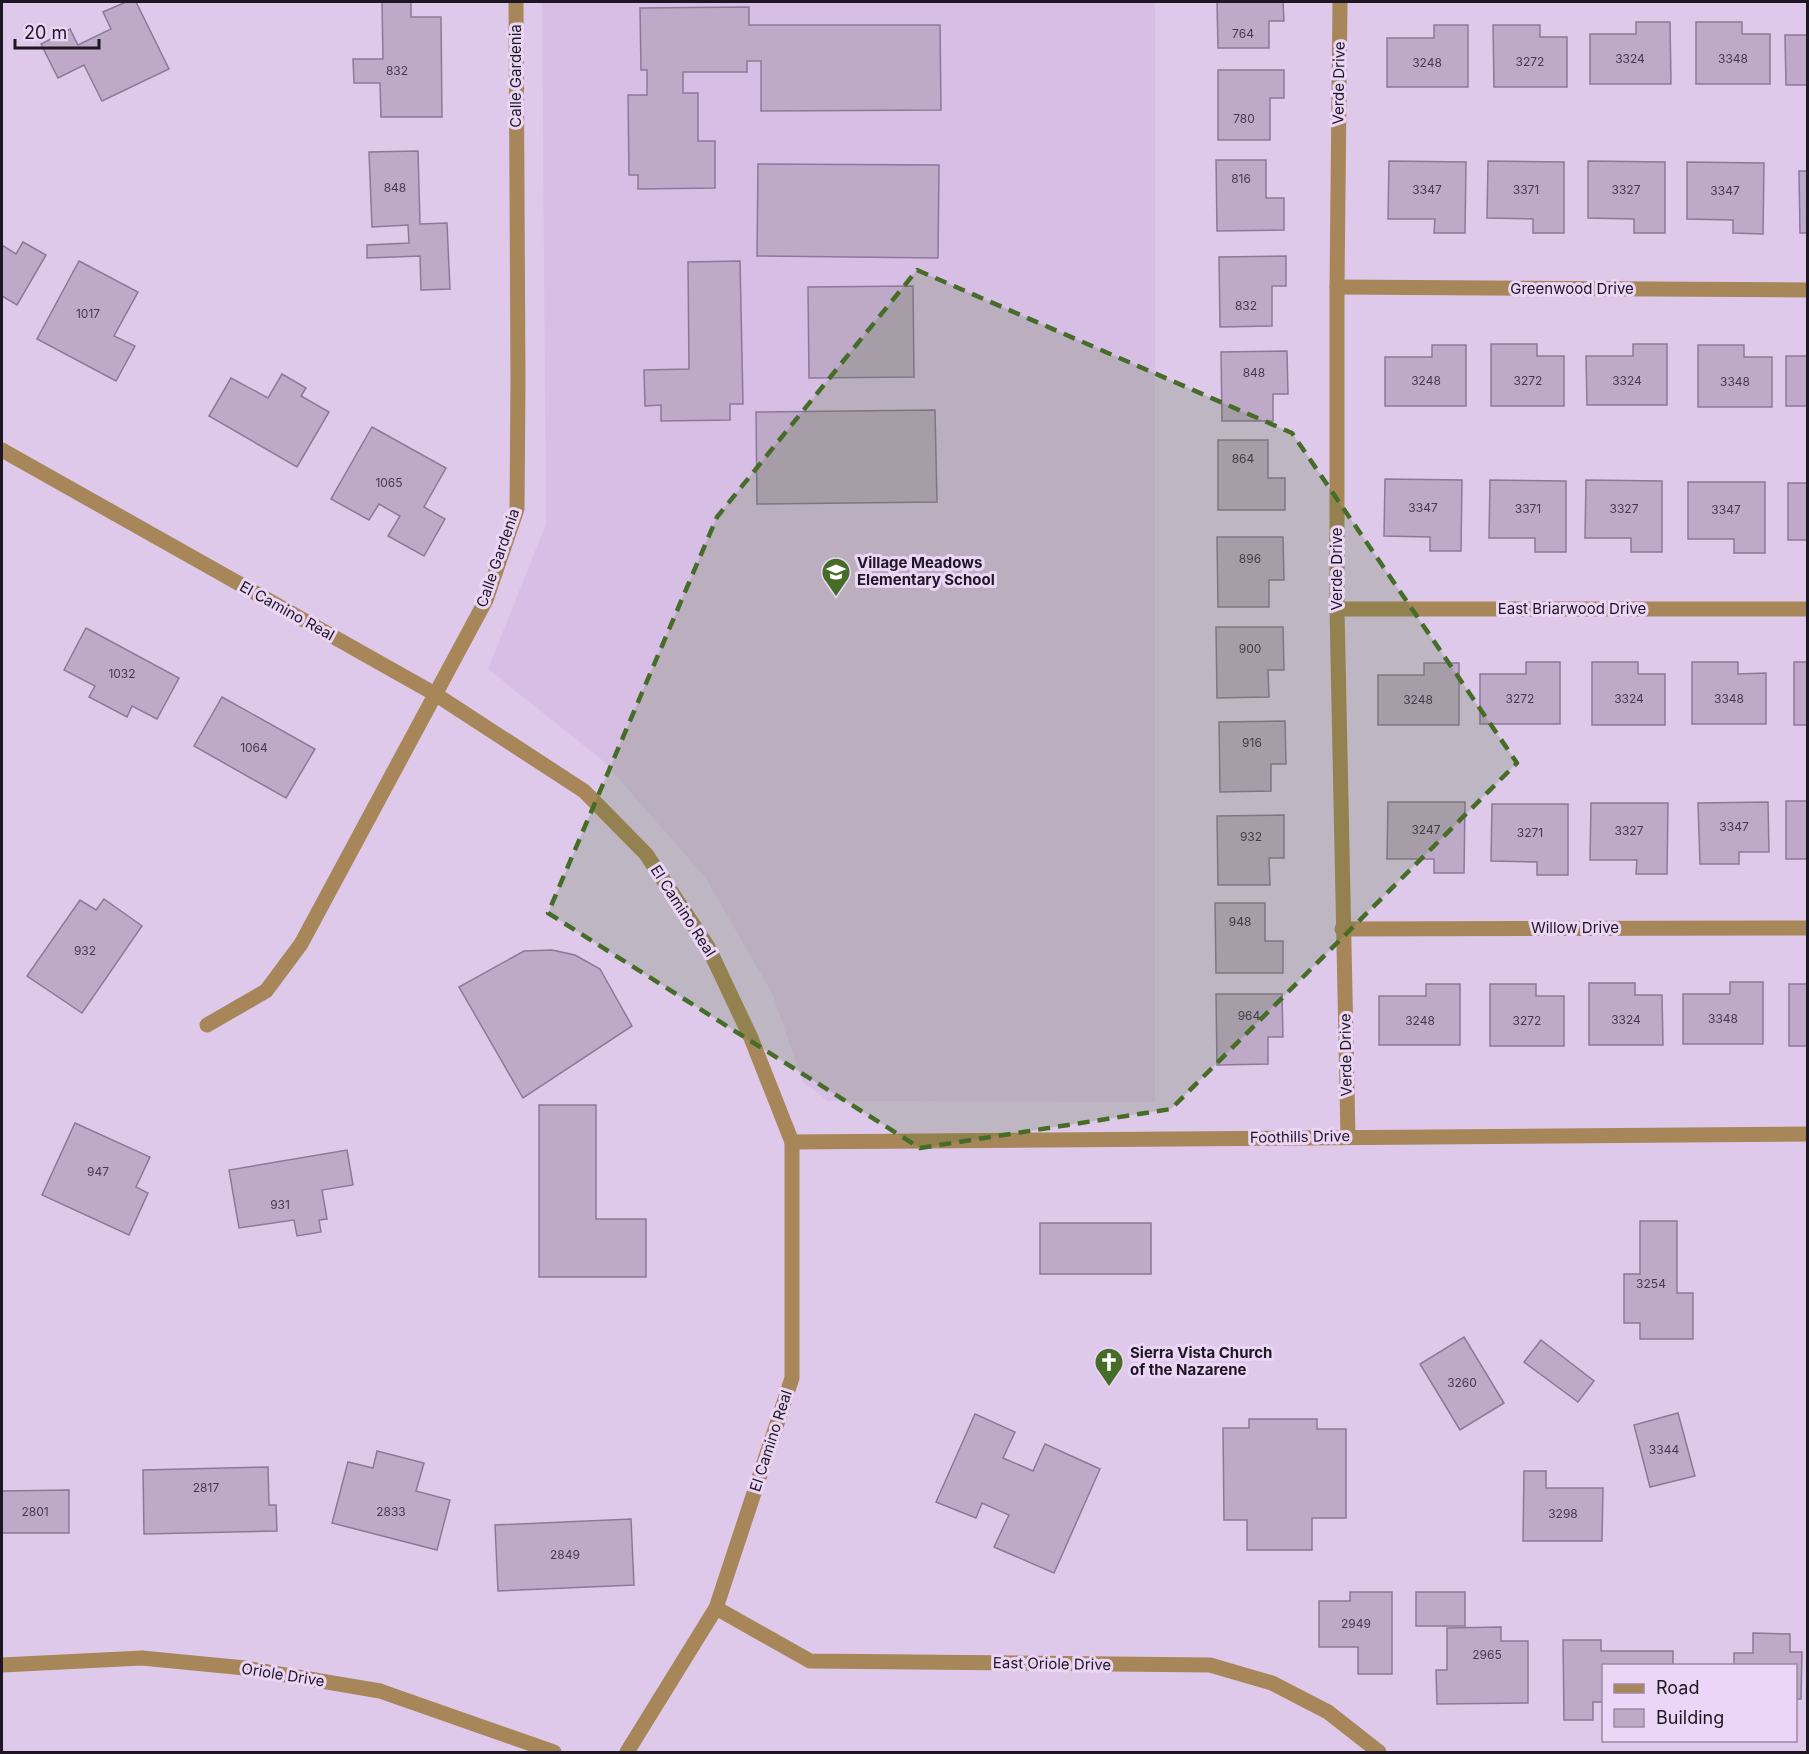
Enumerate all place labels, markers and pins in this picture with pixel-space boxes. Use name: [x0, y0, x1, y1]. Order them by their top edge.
place label: Village Meadows Elementary School: [857, 553, 995, 589]
school or university icon: Village Meadows Elementary School: [820, 556, 852, 598]
place label: Sierra Vista Church of the Nazarene: [1130, 1343, 1272, 1379]
church icon: Sierra Vista Church of the Nazarene: [1093, 1346, 1125, 1388]

